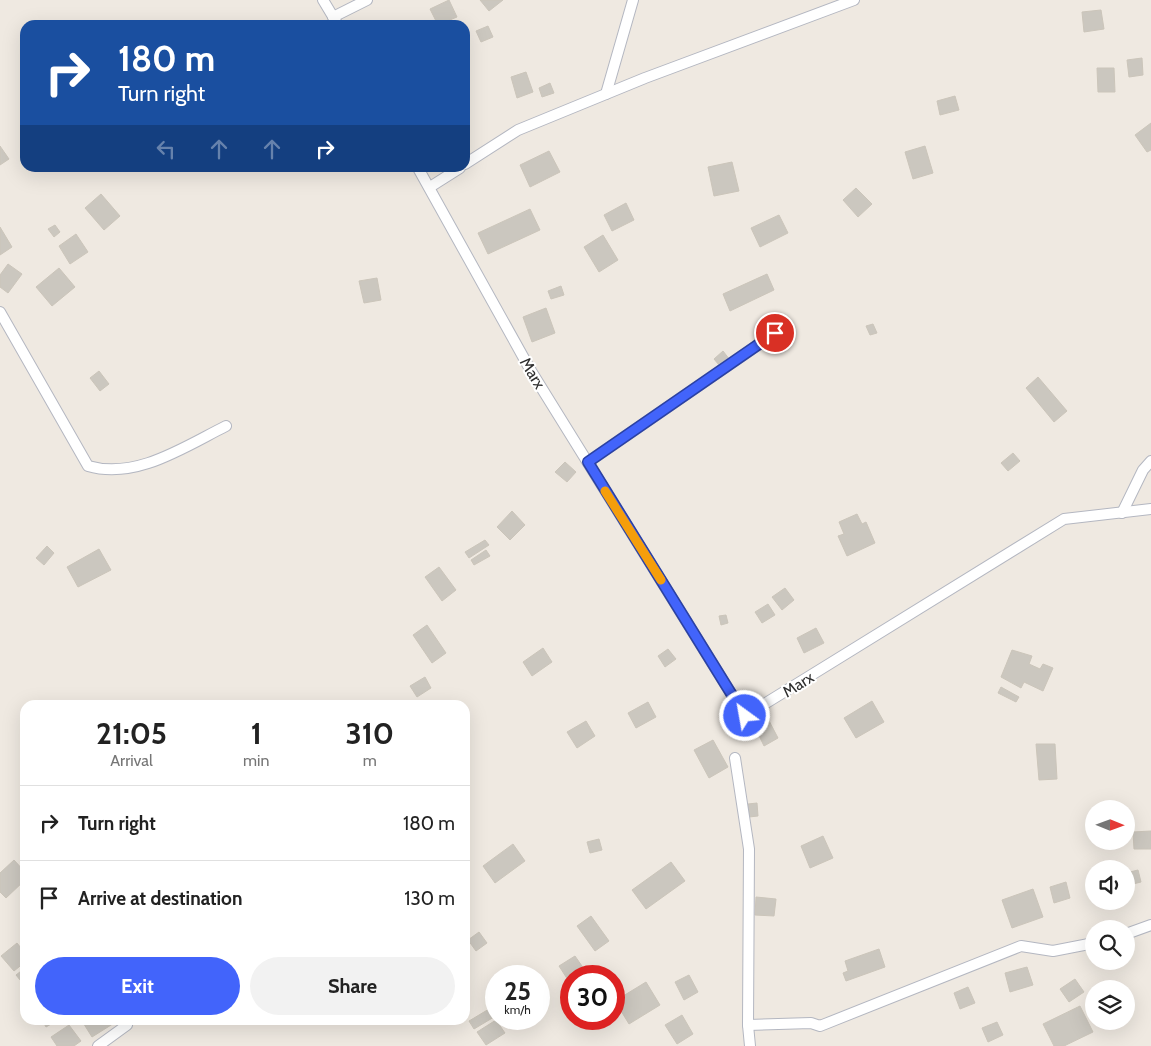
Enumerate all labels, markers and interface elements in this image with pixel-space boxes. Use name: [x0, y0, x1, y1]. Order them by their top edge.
text: 180 m: [118, 37, 215, 80]
icon: right: [35, 40, 100, 105]
text: Turn right: [118, 80, 205, 107]
icon: left: [152, 135, 180, 163]
icon: ahead: [205, 135, 233, 163]
icon: ahead: [258, 135, 286, 163]
icon: right: [311, 135, 339, 163]
pin: [754, 312, 796, 354]
icon: arrive: [761, 319, 789, 347]
street label: Marx: [516, 354, 549, 393]
street label: Marx: [779, 667, 818, 701]
position arrow: [718, 689, 770, 741]
text: 21:05: [96, 715, 167, 752]
text: 1: [251, 715, 262, 752]
text: 310: [346, 715, 394, 752]
text: Arrival: [110, 751, 153, 770]
text: min: [243, 751, 269, 770]
text: m: [363, 751, 377, 770]
north arrow: [1085, 800, 1135, 850]
map controls: [1085, 800, 1135, 1030]
icon: right: [35, 809, 63, 837]
text: Turn right: [78, 812, 156, 835]
text: 180 m: [403, 812, 455, 835]
button: sound: [1085, 860, 1135, 910]
icon: arrive: [35, 884, 63, 912]
text: Arrive at destination: [78, 887, 242, 910]
text: 130 m: [404, 887, 455, 910]
button: search: [1085, 920, 1135, 970]
button: Exit: [35, 957, 240, 1015]
button: Share: [250, 957, 455, 1015]
speed limit sign: 30: [560, 965, 625, 1030]
text: 25: [504, 976, 531, 1006]
button: layers: [1085, 980, 1135, 1030]
text: km/h: [504, 1002, 531, 1017]

